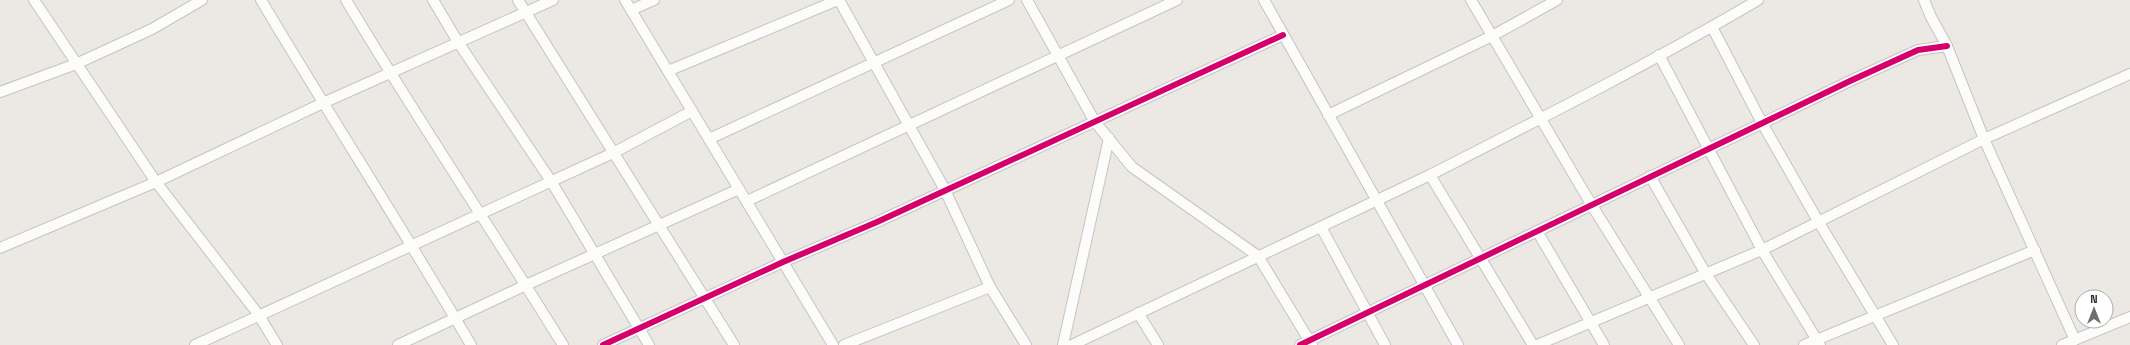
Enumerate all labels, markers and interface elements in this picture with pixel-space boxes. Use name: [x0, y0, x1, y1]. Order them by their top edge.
north arrow: [2074, 289, 2114, 329]
text: N: [2090, 292, 2098, 306]

